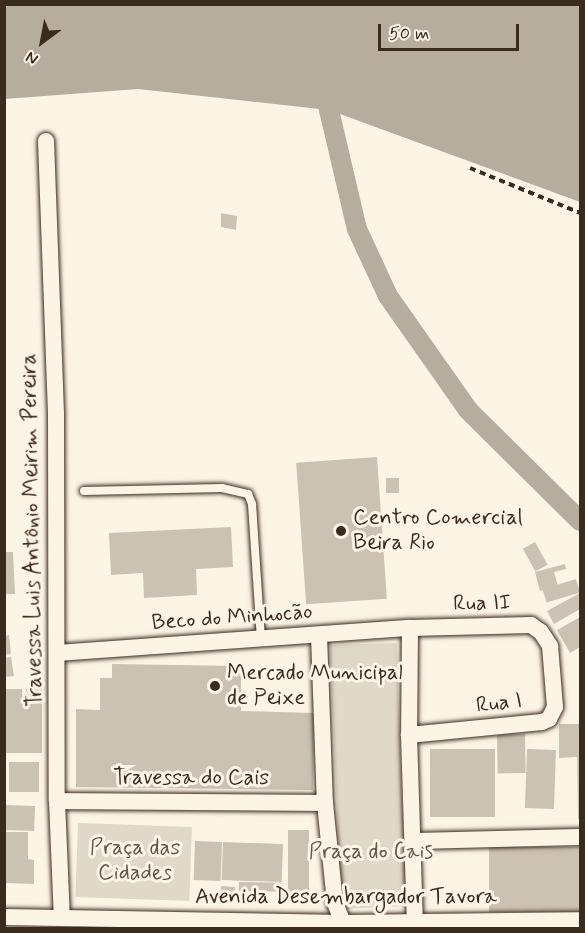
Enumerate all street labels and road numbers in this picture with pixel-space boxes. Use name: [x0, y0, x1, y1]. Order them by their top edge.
street label: Travessa Luis Antônio Meirim Pereira: [17, 356, 49, 704]
street label: Rua II: [450, 590, 514, 618]
street label: Beco do Minhocão: [151, 599, 313, 637]
street label: Rua I: [472, 688, 526, 720]
street label: Travessa do Cais: [113, 766, 269, 792]
street label: Avenida Desembargador Tavora: [195, 885, 497, 911]

